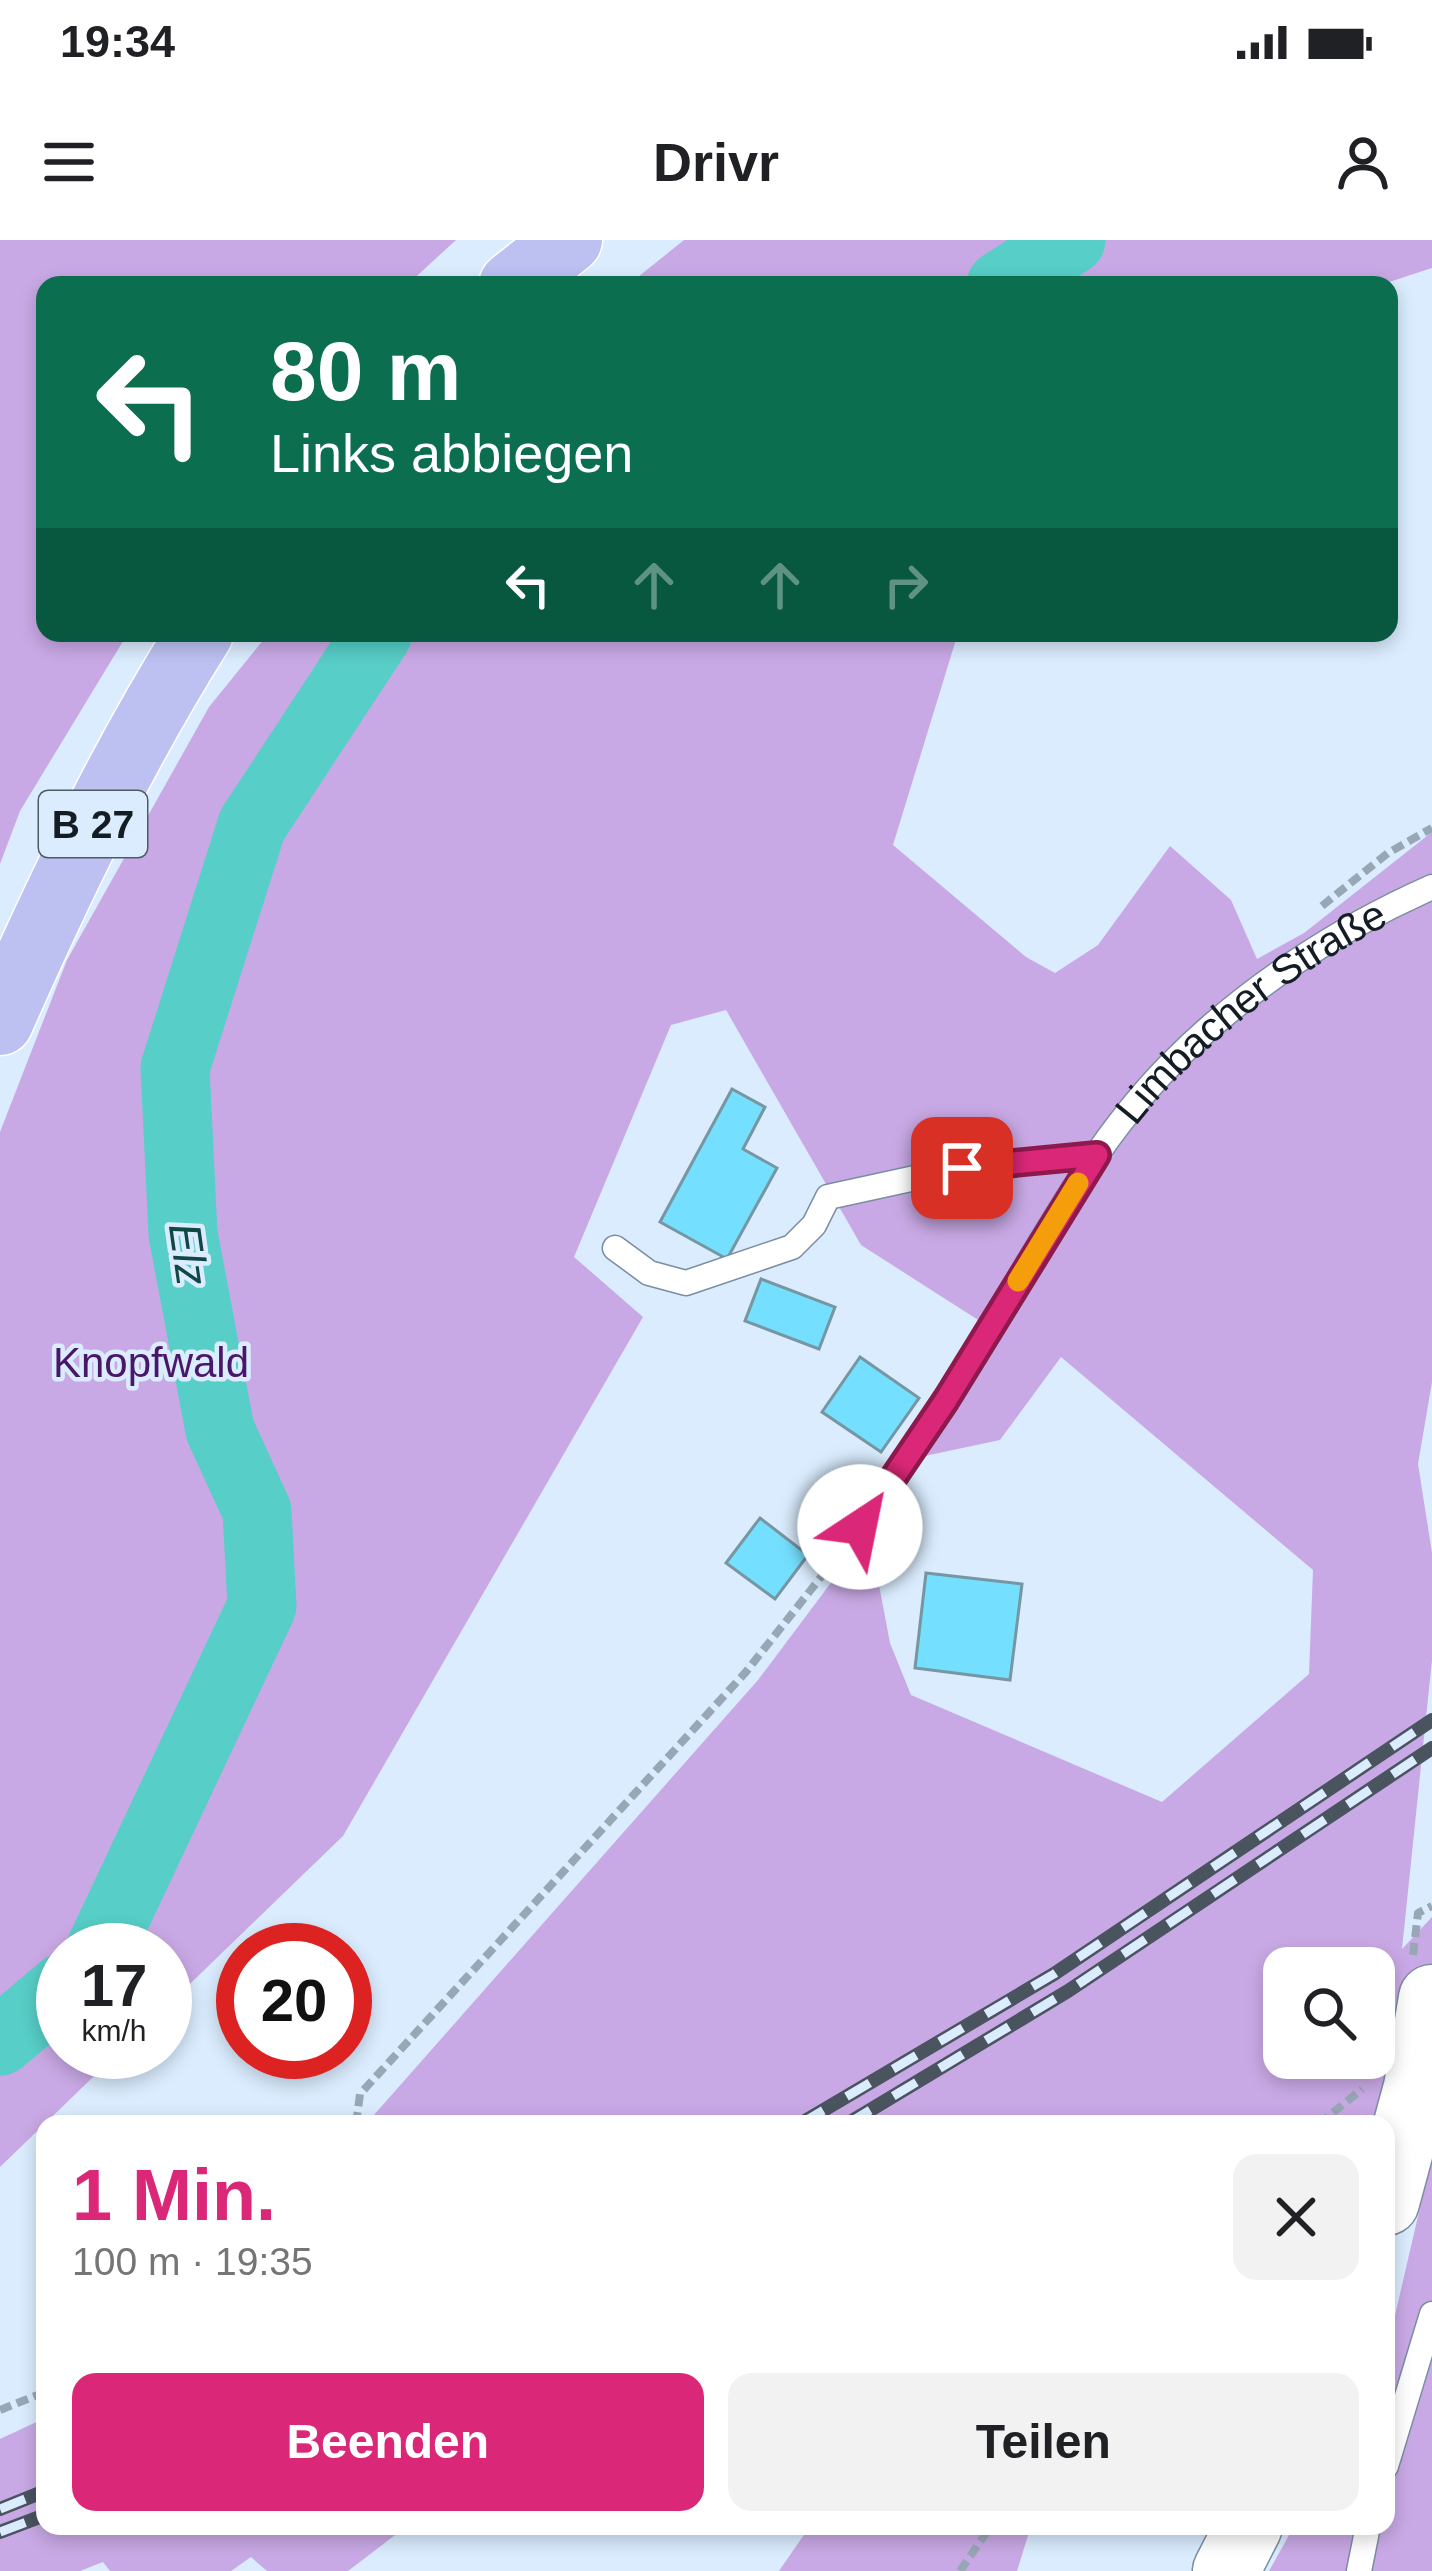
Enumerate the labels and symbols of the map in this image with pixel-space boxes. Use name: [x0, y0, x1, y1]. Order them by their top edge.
road number: B 27: [39, 791, 147, 857]
street label: Limbacher Straße: [1106, 890, 1394, 1133]
pin: [911, 1117, 1013, 1219]
water label: Elz: [159, 1220, 218, 1289]
park label: Knopfwald: [53, 1339, 249, 1386]
position arrow: [797, 1464, 923, 1590]
speed limit sign: 20: [216, 1923, 372, 2079]

